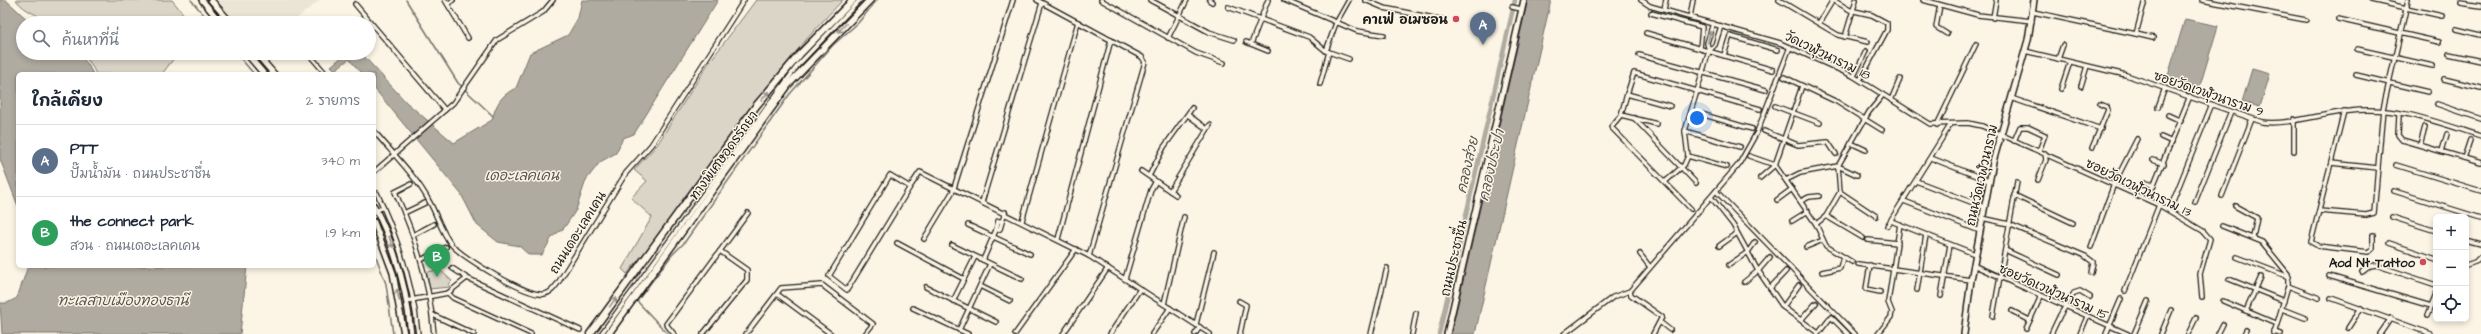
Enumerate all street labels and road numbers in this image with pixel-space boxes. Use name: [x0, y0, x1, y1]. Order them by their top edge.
street label: วัดเวฬุวนาราม 18: [1781, 27, 1874, 85]
street label: ซอยวัดเวฬุวนาราม 9: [2151, 67, 2266, 121]
street label: ทางพิเศษอุดรรัถยา: [685, 107, 762, 204]
street label: ถนนวัดเวฬุวนาราม: [1962, 123, 2002, 228]
street label: ซอยวัดเวฬุวนาราม 13: [2082, 154, 2195, 222]
street label: ถนนเดอะเลคเคน: [545, 187, 611, 277]
street label: ถนนประชาชื่น: [1432, 217, 1472, 298]
street label: ซอยวัดเวฬุวนาราม 15: [1996, 260, 2111, 324]

